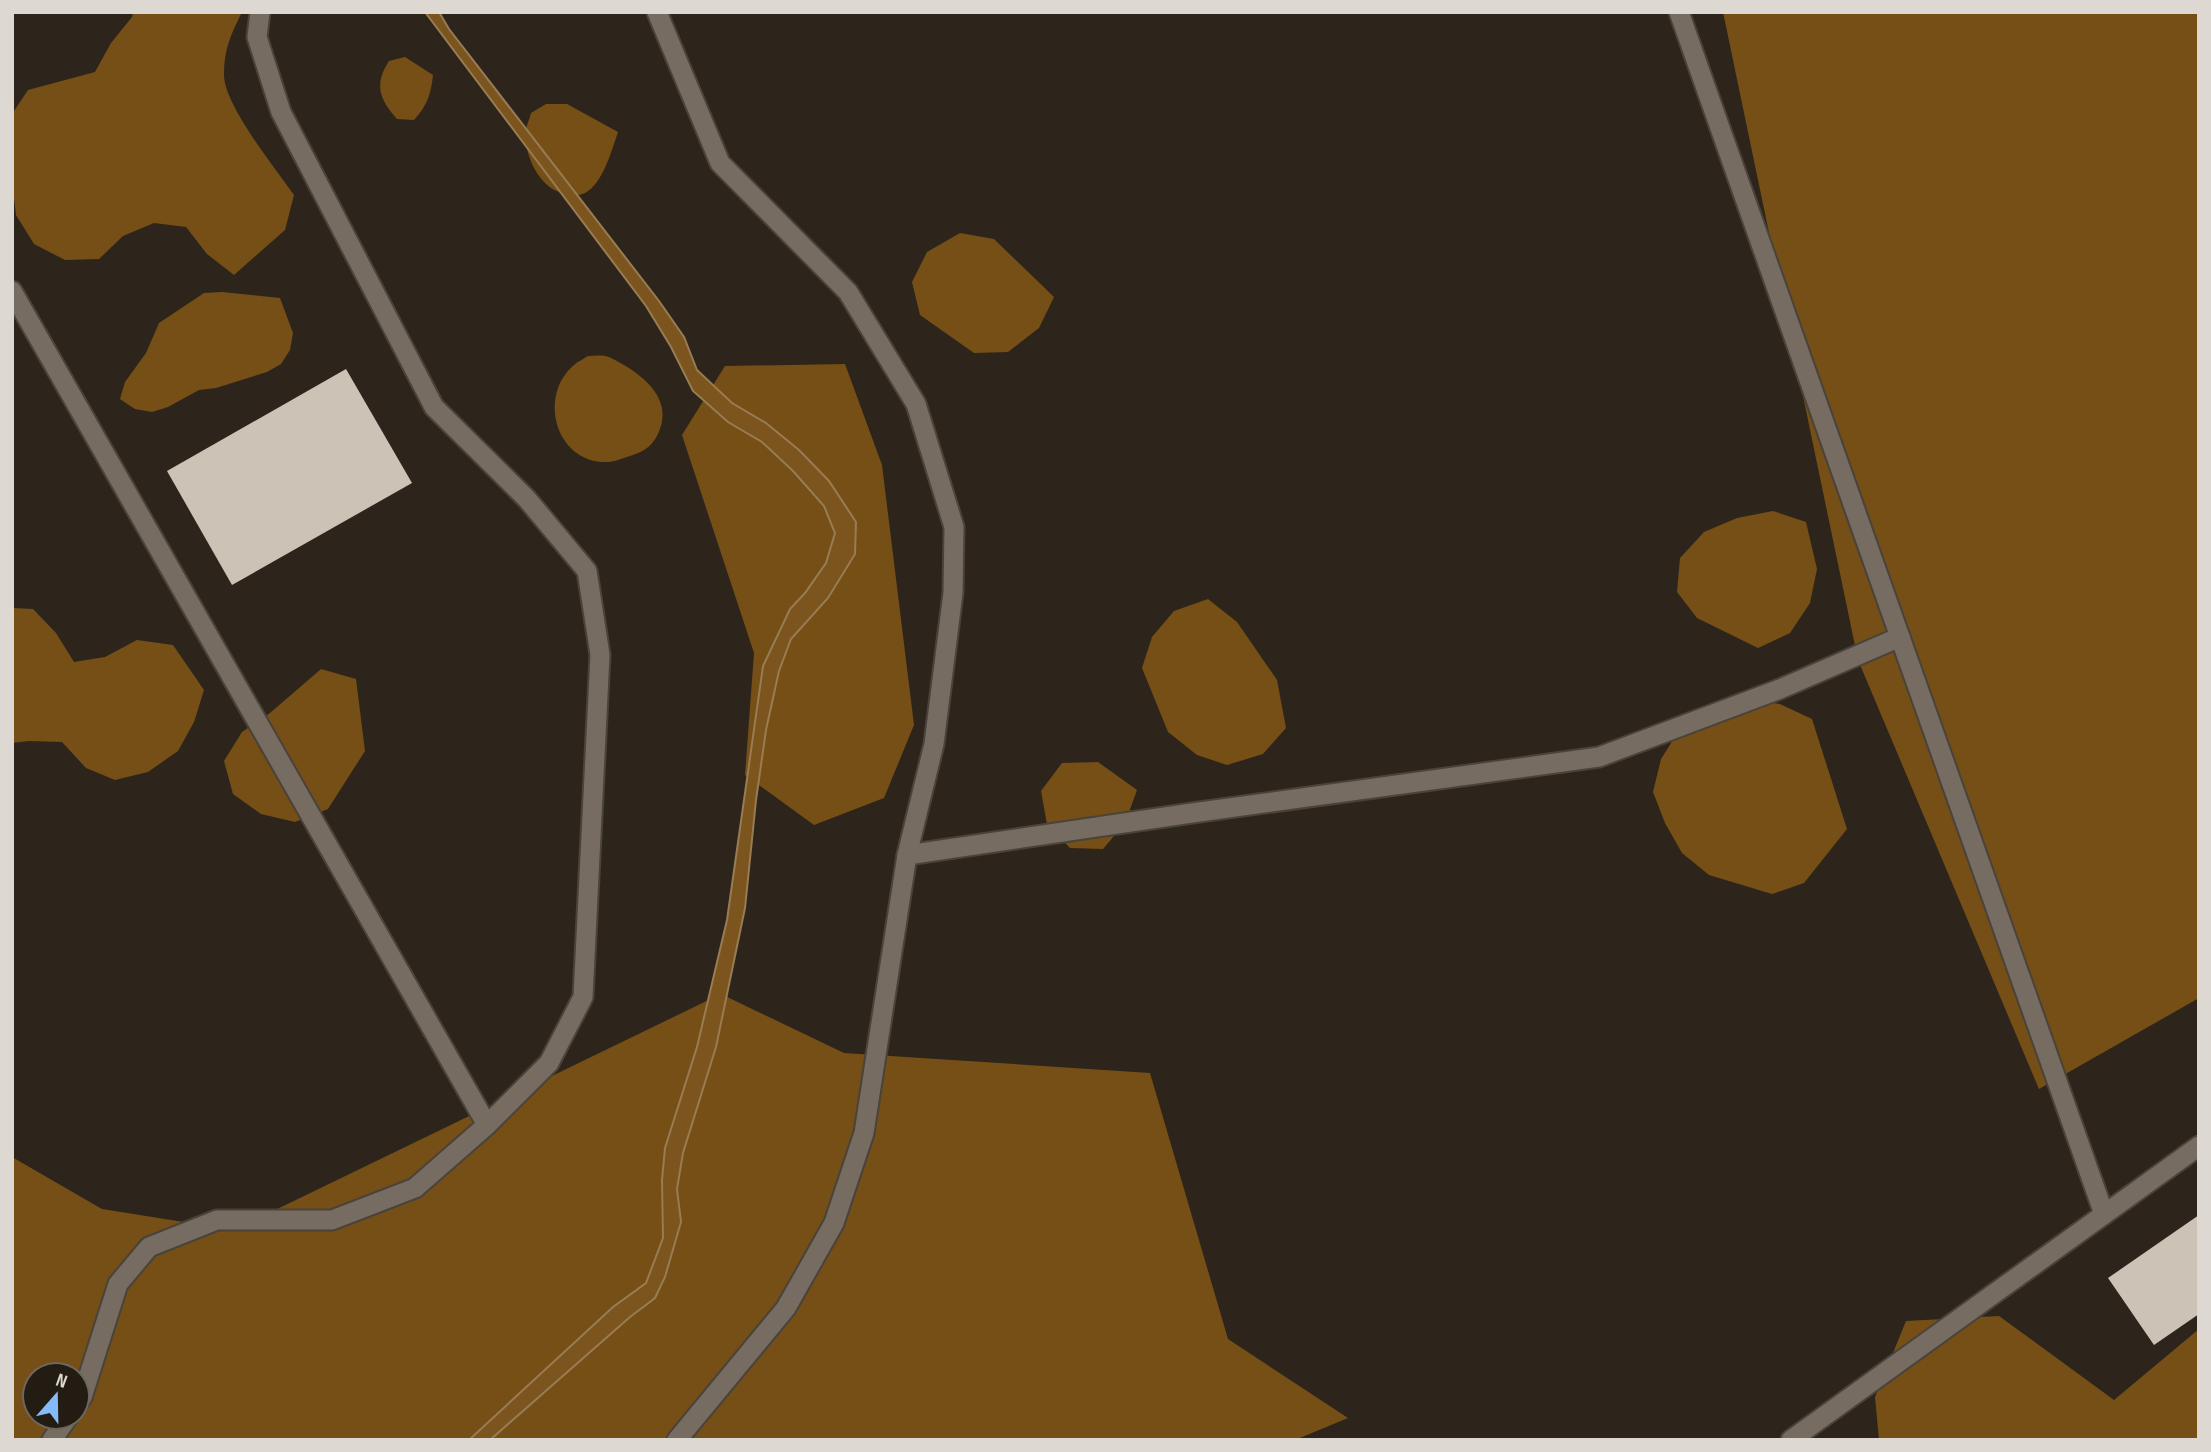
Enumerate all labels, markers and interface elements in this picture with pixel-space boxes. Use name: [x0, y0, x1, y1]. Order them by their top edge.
north arrow: [21, 1361, 91, 1431]
text: N: [53, 1369, 70, 1394]

